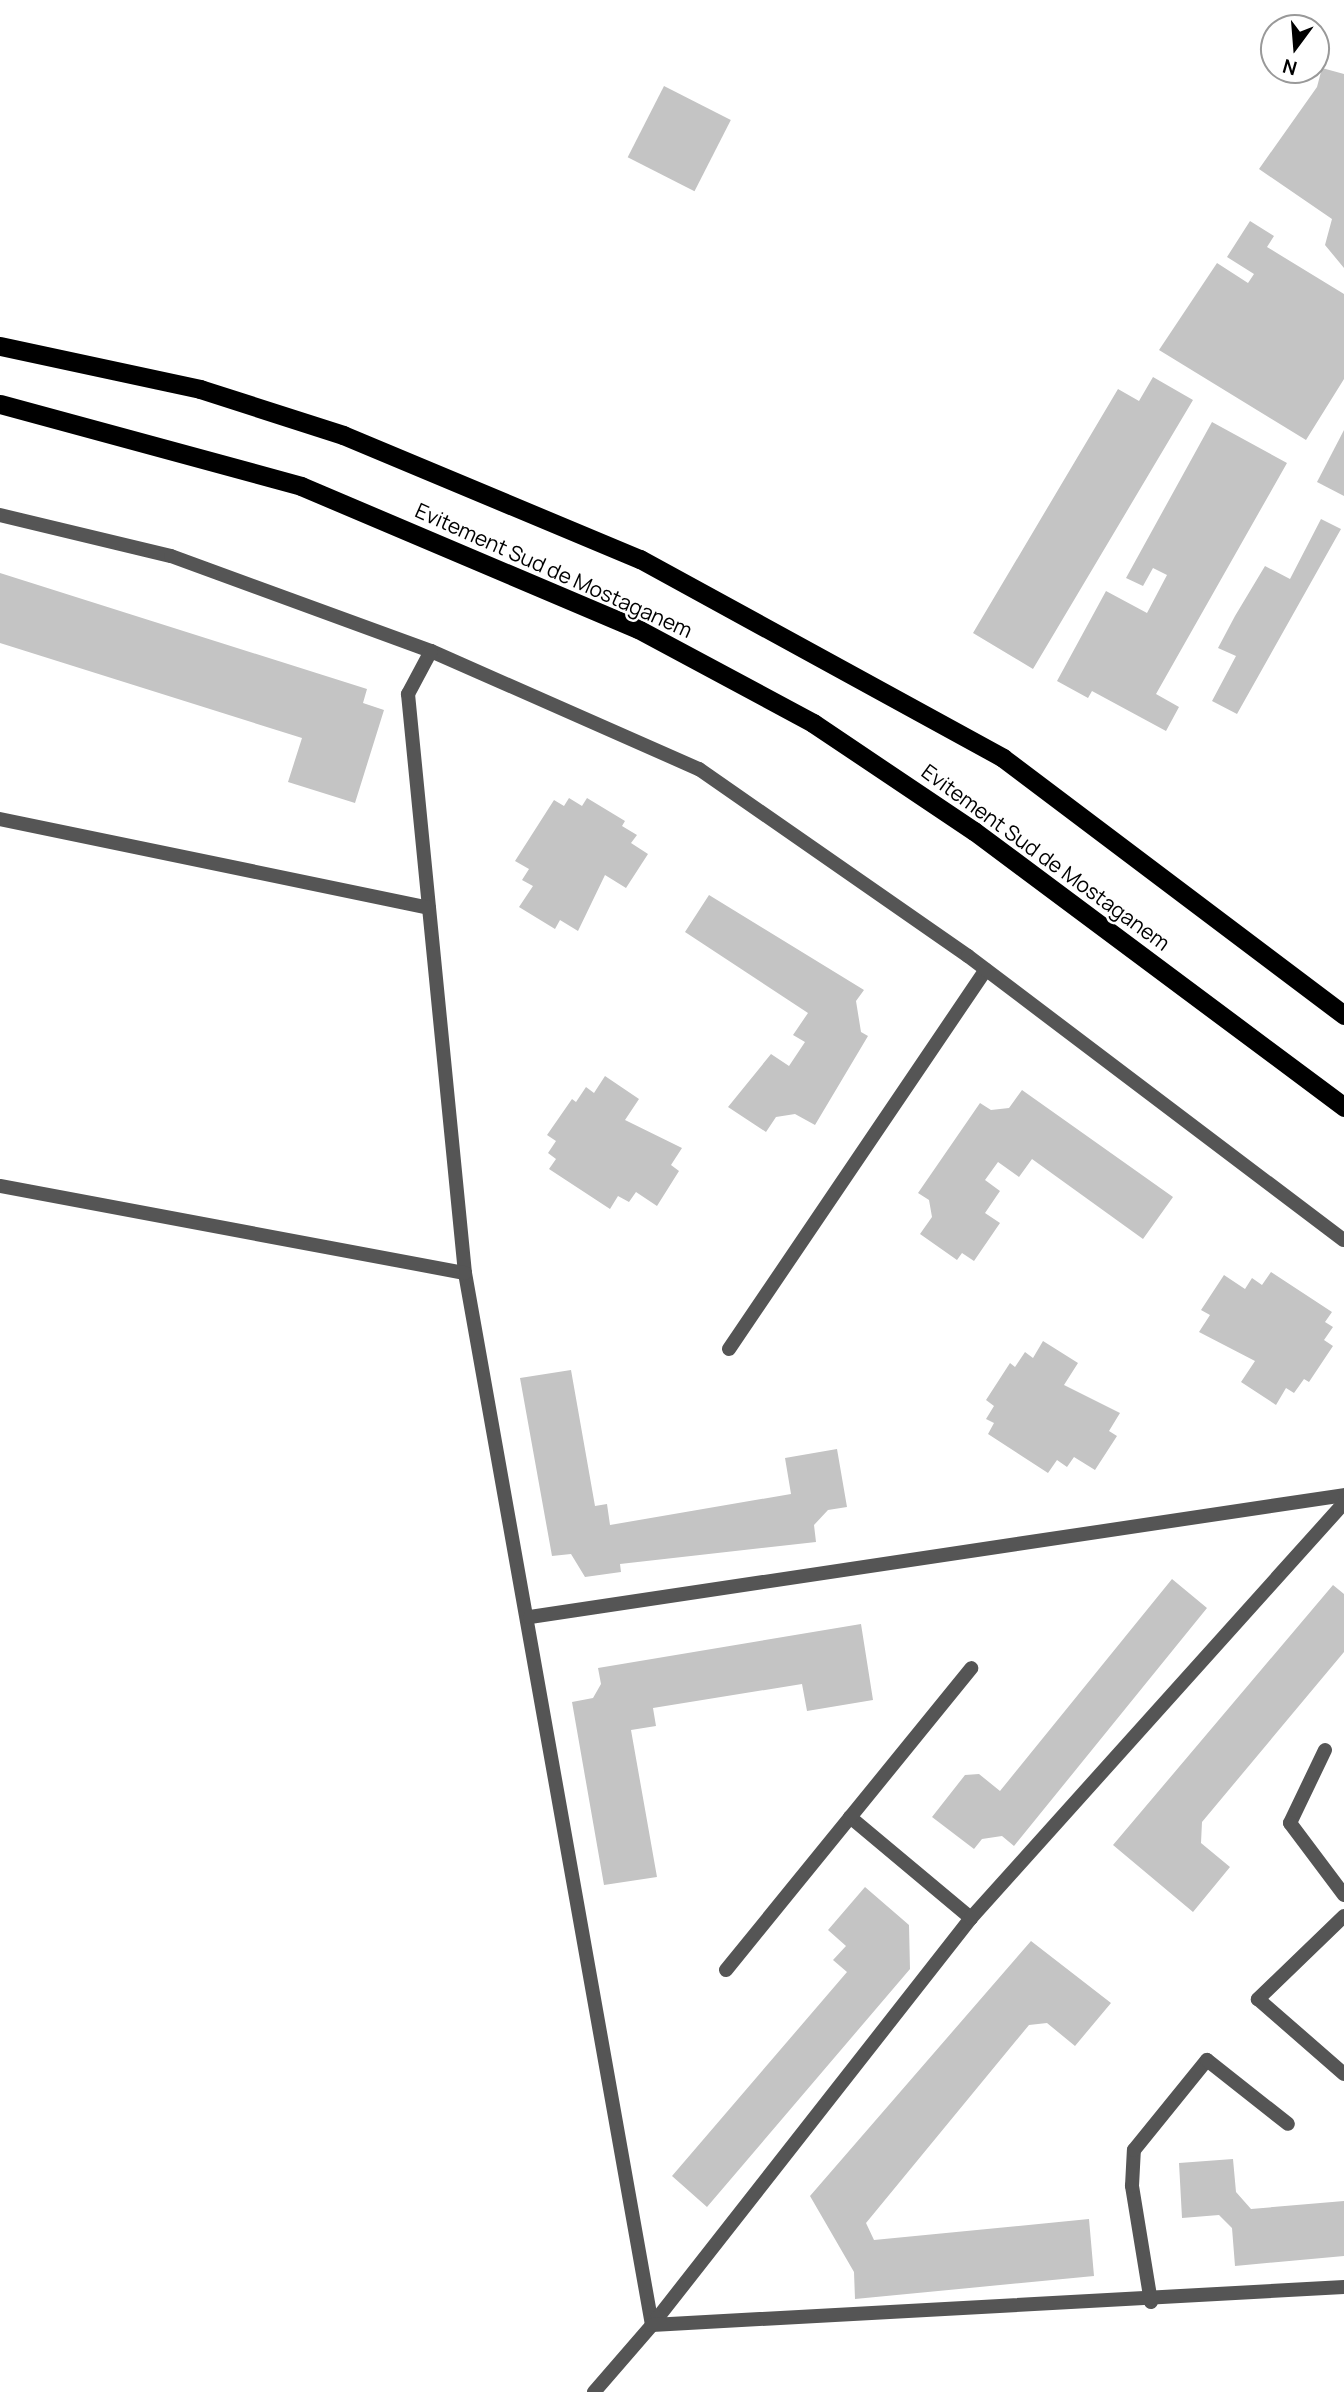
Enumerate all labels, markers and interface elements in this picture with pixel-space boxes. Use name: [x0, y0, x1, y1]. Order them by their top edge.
north arrow: [1260, 14, 1330, 84]
text: N: [1280, 53, 1300, 82]
street label: Evitement Sud de Mostaganem: [412, 497, 696, 643]
street label: Evitement Sud de Mostaganem: [917, 758, 1175, 956]

